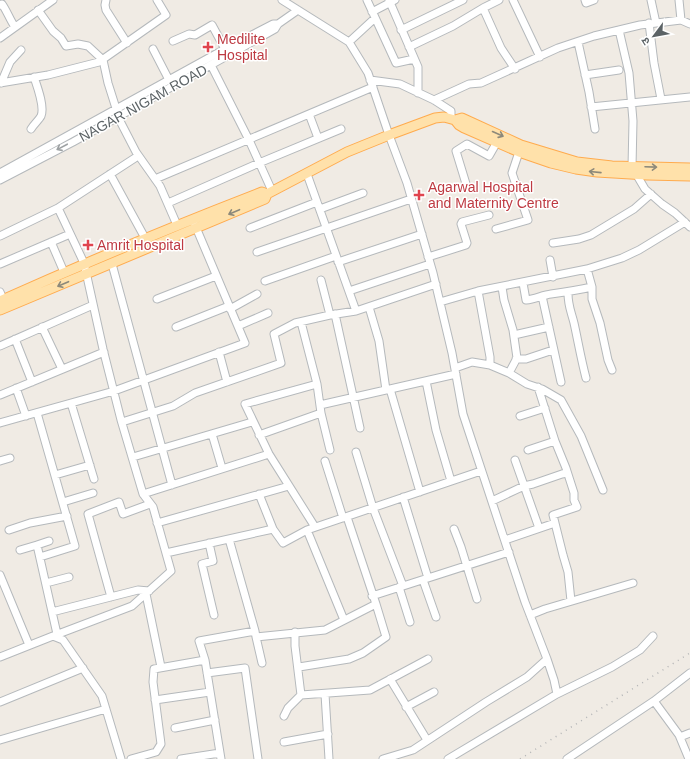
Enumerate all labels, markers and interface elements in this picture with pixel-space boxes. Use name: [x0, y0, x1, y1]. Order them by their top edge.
north arrow: [634, 16, 674, 56]
place label: Medilite Hospital: [217, 31, 268, 63]
text: उ: [638, 35, 652, 47]
marker: Medilite Hospital: [202, 41, 214, 53]
street label: NAGAR NIGAM ROAD: [76, 61, 210, 145]
one-way arrow: [491, 131, 503, 139]
one-way arrow: [57, 144, 69, 151]
one-way arrow: [644, 163, 657, 171]
one-way arrow: [589, 168, 602, 176]
place label: Agarwal Hospital and Maternity Centre: [428, 179, 559, 211]
marker: Agarwal Hospital and Maternity Centre: [413, 189, 425, 201]
one-way arrow: [229, 208, 241, 216]
place label: Amrit Hospital: [97, 237, 184, 253]
marker: Amrit Hospital: [82, 239, 94, 251]
one-way arrow: [58, 281, 70, 288]

